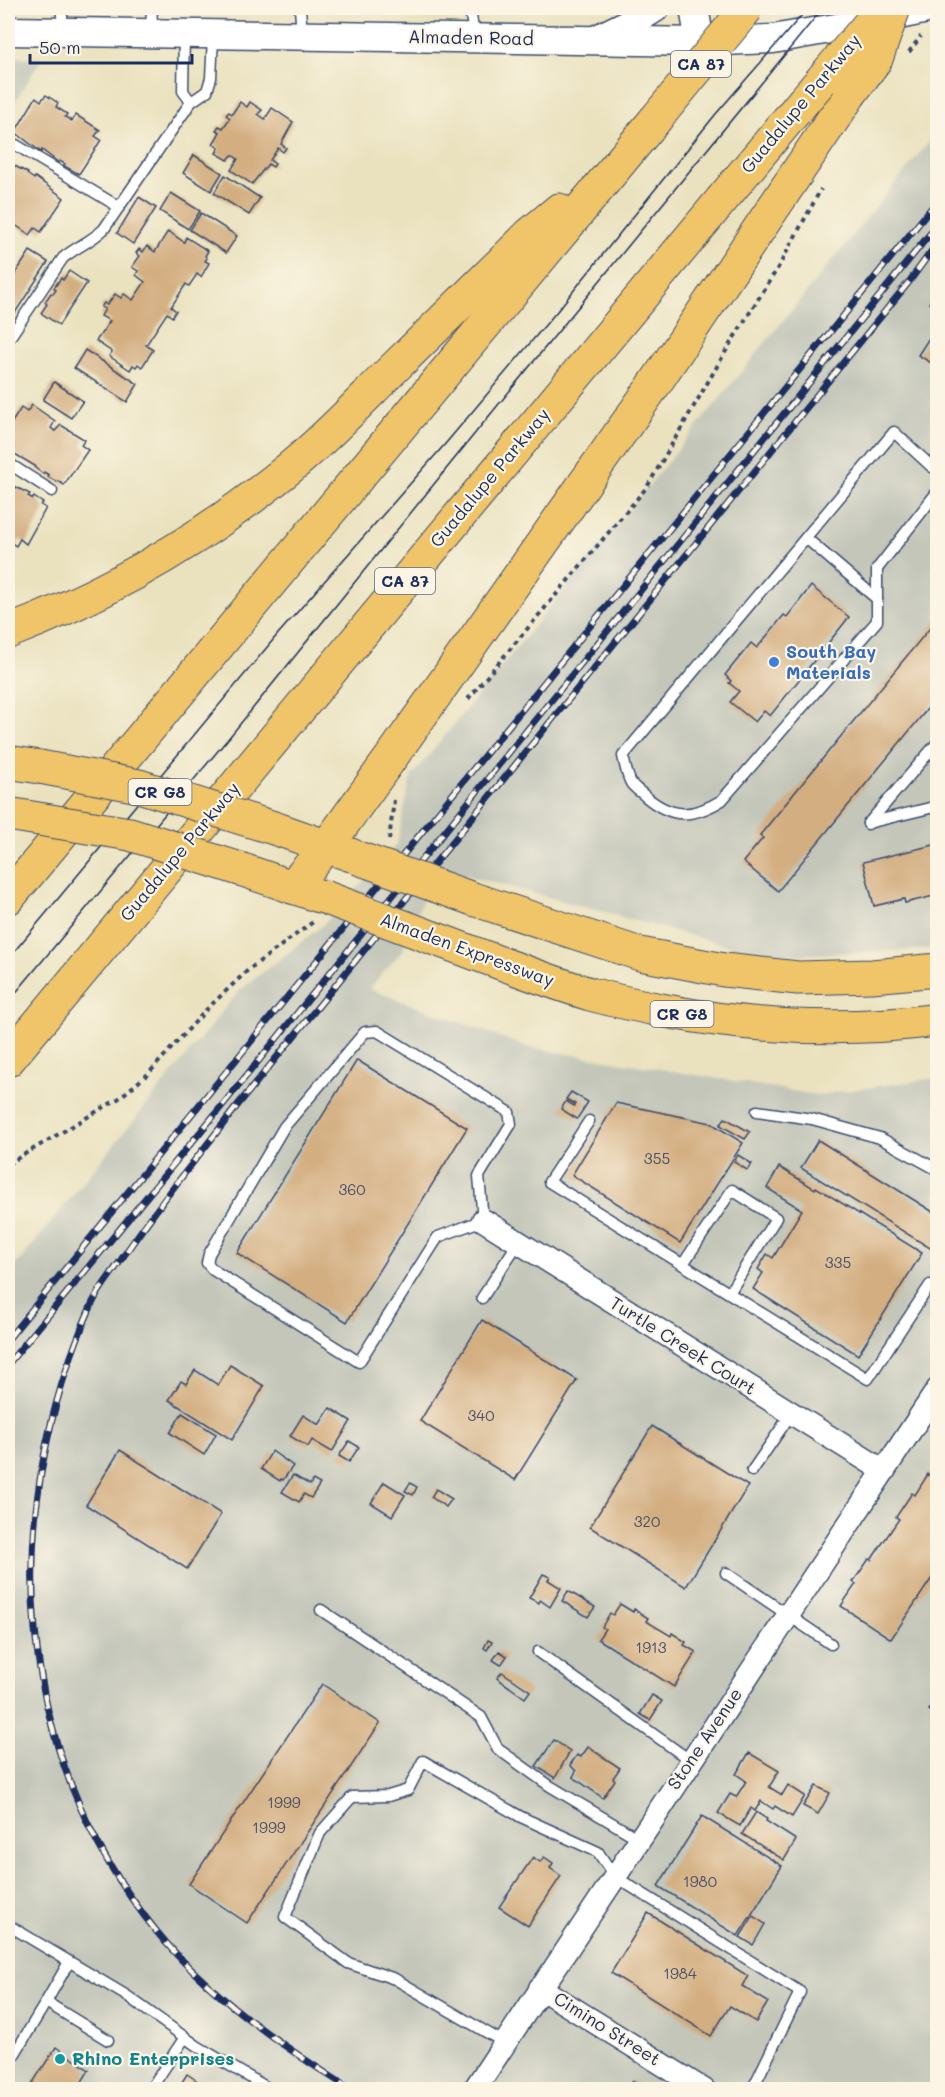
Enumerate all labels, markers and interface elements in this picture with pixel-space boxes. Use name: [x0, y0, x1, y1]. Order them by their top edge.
street label: Almaden Road: [408, 24, 534, 50]
scale bar: [30, 27, 192, 65]
street label: Guadalupe Parkway: [735, 29, 866, 178]
text: 50 m: [39, 35, 81, 59]
road number: CA 87: [671, 51, 731, 77]
street label: Guadalupe Parkway: [424, 403, 555, 552]
road number: CA 87: [375, 568, 435, 594]
place label: South Bay Materials: [786, 639, 877, 684]
marker: South Bay Materials: [767, 655, 781, 669]
street label: Guadalupe Parkway: [114, 777, 245, 926]
road number: CR G8: [128, 779, 192, 805]
street label: Almaden Expressway: [377, 906, 558, 992]
road number: CR G8: [650, 1001, 714, 1027]
house number: 355: [644, 1148, 670, 1168]
house number: 360: [338, 1179, 366, 1199]
house number: 335: [825, 1252, 851, 1272]
street label: Turtle Creek Court: [606, 1290, 761, 1400]
house number: 340: [468, 1405, 494, 1425]
house number: 320: [634, 1511, 660, 1531]
house number: 1913: [635, 1637, 667, 1657]
street label: Stone Avenue: [661, 1683, 747, 1794]
house number: 1999: [267, 1792, 301, 1812]
house number: 1999: [252, 1817, 286, 1837]
house number: 1980: [683, 1871, 717, 1891]
house number: 1984: [663, 1963, 697, 1983]
street label: Cimino Street: [549, 1986, 666, 2071]
place label: Rhino Enterprises: [72, 2046, 234, 2070]
marker: Rhino Enterprises: [53, 2052, 67, 2066]

